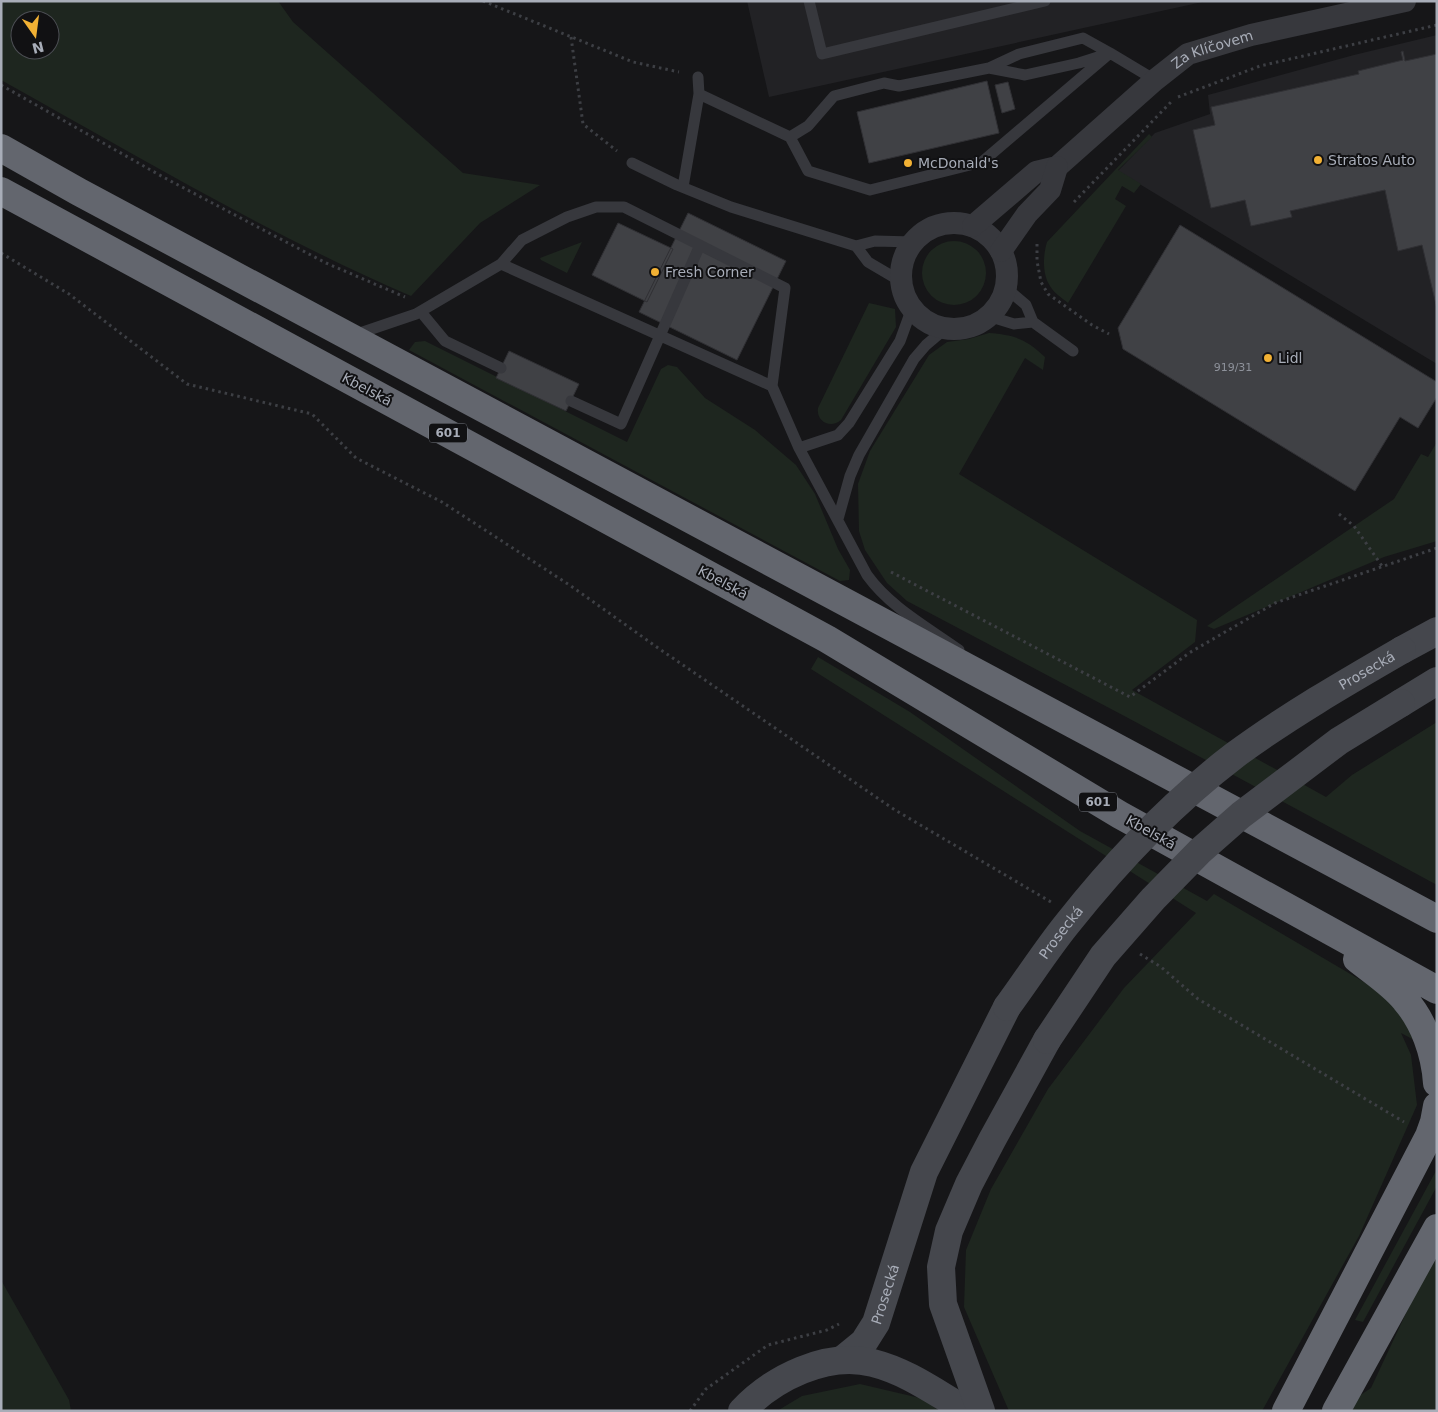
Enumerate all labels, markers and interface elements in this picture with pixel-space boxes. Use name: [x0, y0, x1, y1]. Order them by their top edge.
north arrow: [10, 10, 60, 60]
street label: Za Klíčovem: [1168, 27, 1255, 72]
text: N: [31, 38, 46, 57]
place label: Stratos Auto: [1328, 152, 1415, 168]
marker: Stratos Auto: [1312, 154, 1324, 166]
place label: McDonald's: [918, 155, 999, 171]
marker: McDonald's: [902, 157, 914, 169]
place label: Fresh Corner: [665, 264, 754, 280]
marker: Fresh Corner: [649, 266, 661, 278]
place label: Lidl: [1278, 350, 1302, 366]
marker: Lidl: [1262, 352, 1274, 364]
house number: 919/31: [1214, 361, 1252, 374]
street label: Kbelská: [339, 369, 395, 409]
road number: 601: [429, 423, 467, 442]
street label: Kbelská: [695, 562, 751, 602]
street label: Prosecká: [1336, 648, 1398, 693]
road number: 601: [1079, 792, 1117, 812]
street label: Kbelská: [1123, 812, 1179, 852]
street label: Prosecká: [1036, 903, 1086, 962]
street label: Prosecká: [868, 1262, 902, 1326]

